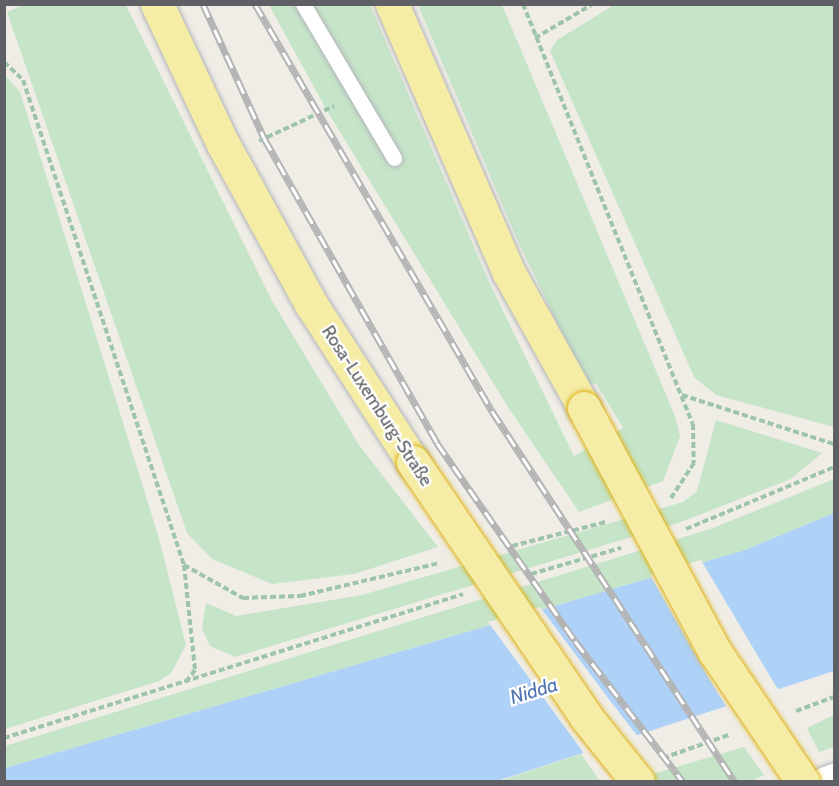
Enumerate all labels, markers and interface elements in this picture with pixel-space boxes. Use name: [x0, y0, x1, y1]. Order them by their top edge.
street label: Rosa-Luxemburg-Straße: [317, 322, 437, 490]
water label: Nidda: [507, 672, 561, 710]

